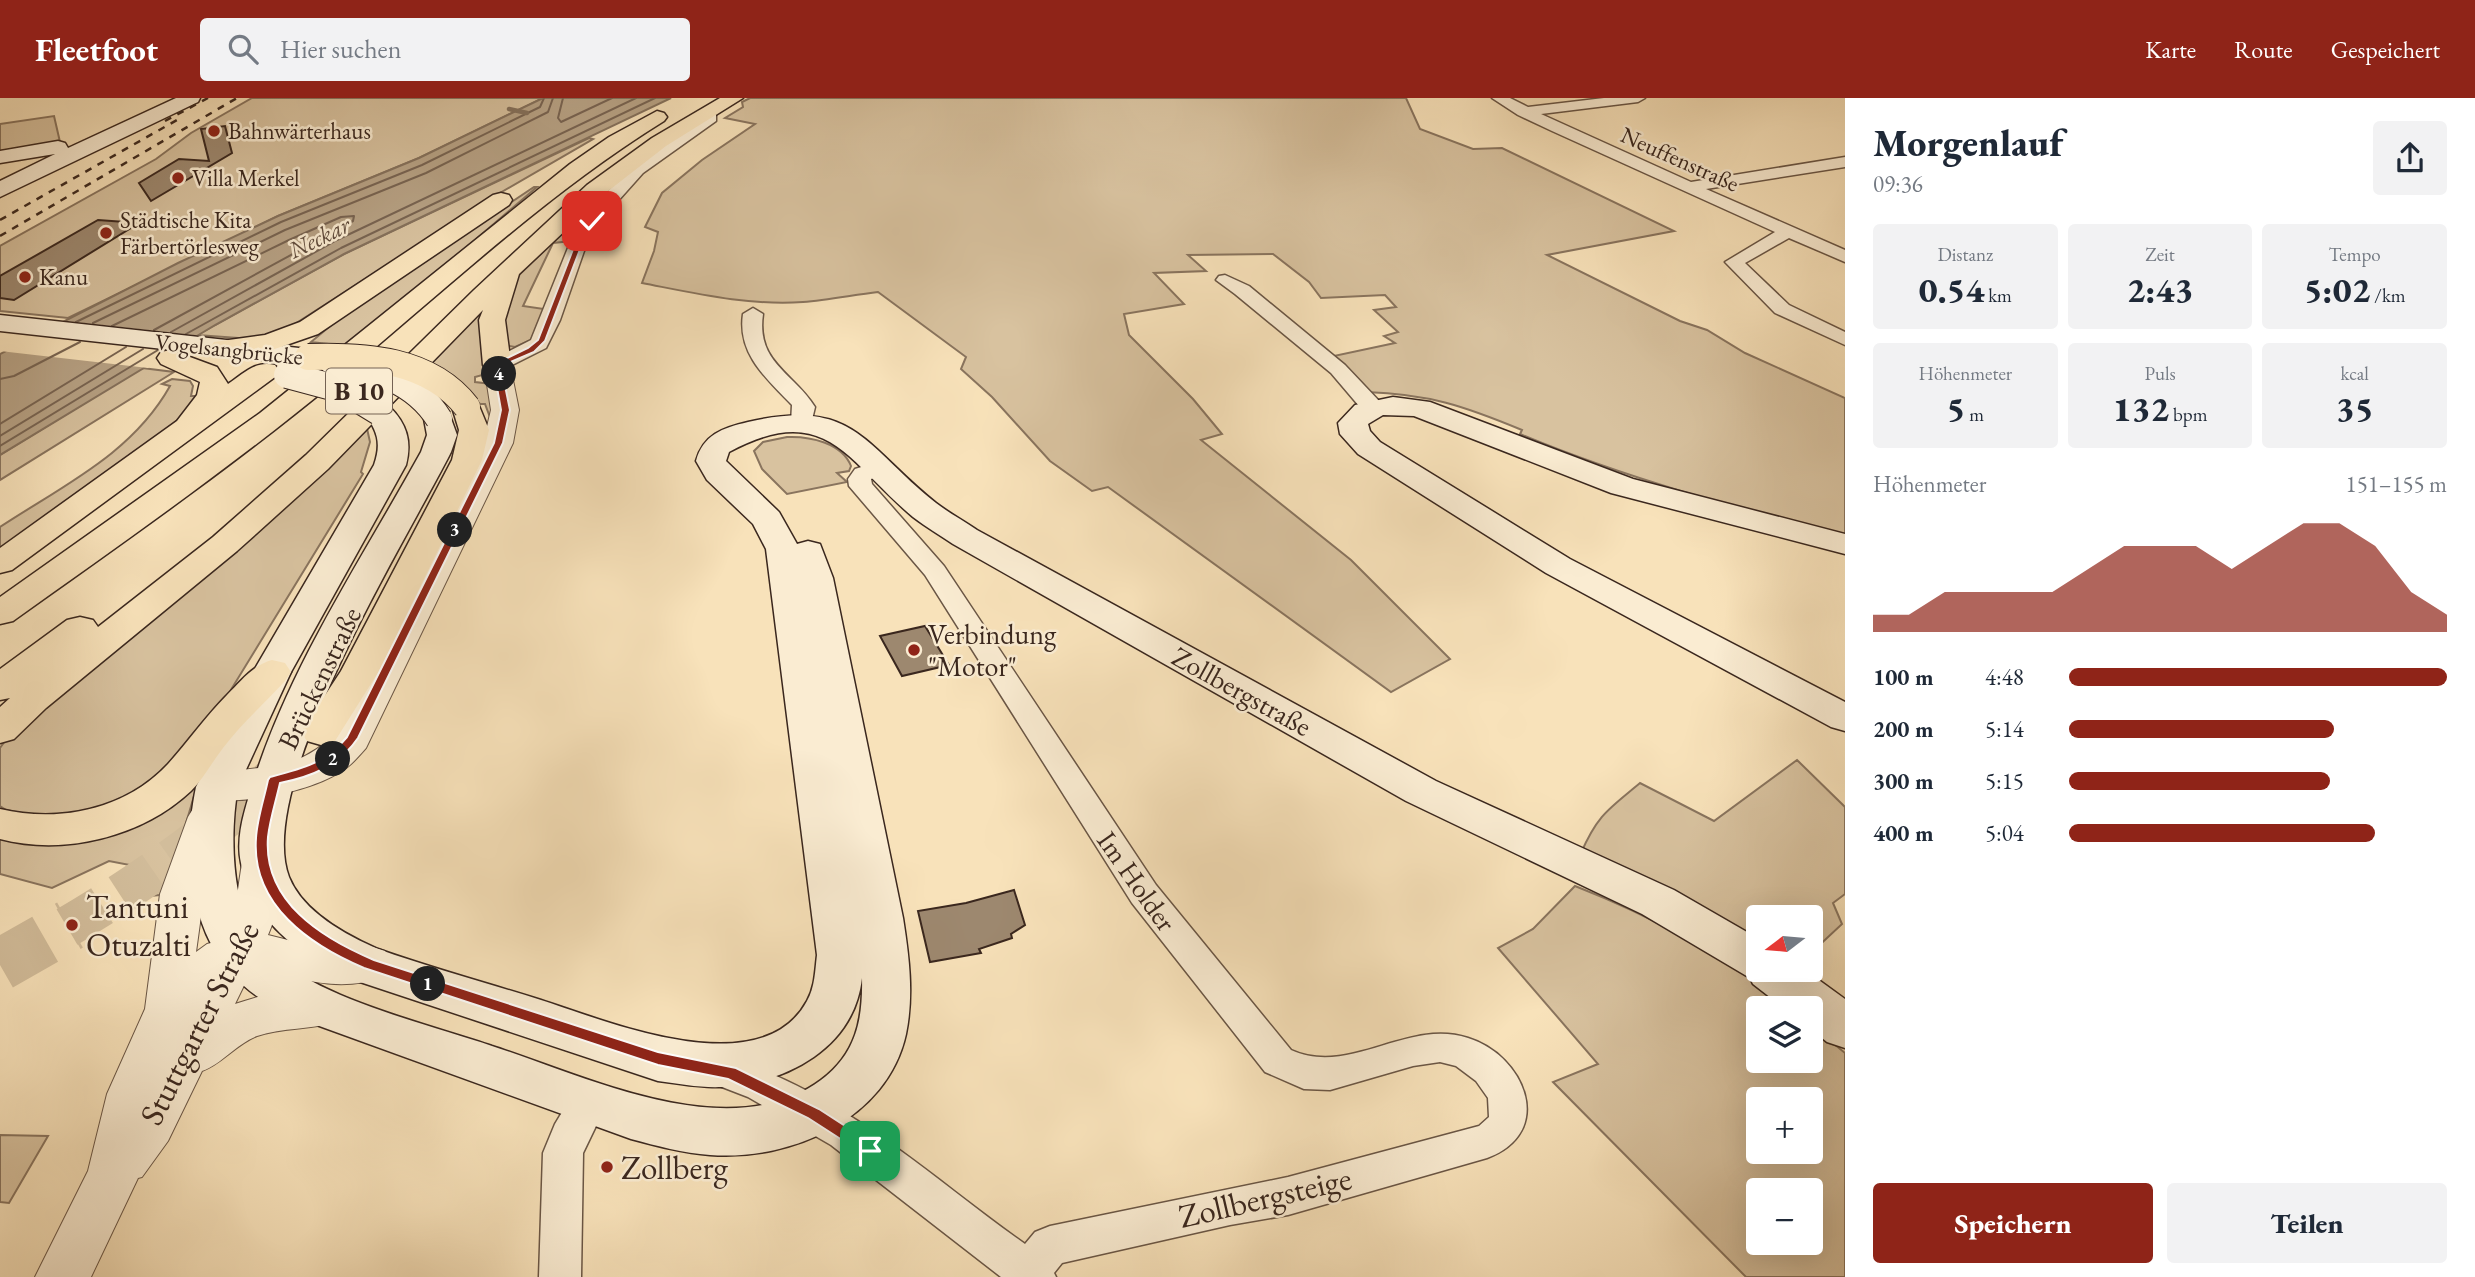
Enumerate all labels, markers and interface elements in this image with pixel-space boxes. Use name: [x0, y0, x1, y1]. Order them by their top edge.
search box: [200, 18, 690, 81]
text: Fleetfoot: [35, 28, 158, 71]
icon: search: [224, 30, 262, 68]
text: Hier suchen: [280, 32, 401, 66]
text: Karte: [2145, 34, 2196, 65]
text: Route: [2234, 34, 2293, 65]
text: Gespeichert: [2331, 34, 2440, 65]
place label: Bahnwärterhaus: [228, 116, 371, 146]
text: Morgenlauf: [1873, 118, 2063, 167]
street label: Neuffenstraße: [1616, 120, 1744, 198]
button: share: [2373, 121, 2447, 195]
marker: Bahnwärterhaus: [206, 123, 222, 139]
place label: Villa Merkel: [192, 163, 300, 193]
text: 09:36: [1873, 169, 1923, 199]
marker: Villa Merkel: [170, 170, 186, 186]
pin: [562, 191, 622, 251]
icon: check: [573, 202, 611, 240]
place label: Städtische Kita Färbertörlesweg: [120, 205, 260, 261]
water label: Neckar: [282, 208, 357, 266]
marker: Städtische Kita Färbertörlesweg: [98, 225, 114, 241]
text: Distanz: [1937, 242, 1993, 267]
text: Zeit: [2145, 242, 2175, 267]
text: Tempo: [2329, 242, 2381, 267]
place label: Kanu: [39, 262, 88, 292]
text: 0.54: [1919, 267, 1984, 312]
text: 2:43: [2127, 267, 2193, 312]
text: 5:02: [2304, 267, 2371, 312]
marker: Kanu: [17, 269, 33, 285]
text: km: [1984, 283, 2012, 308]
text: /km: [2371, 283, 2406, 308]
street label: Vogelsangbrücke: [154, 326, 304, 372]
pin: 4: [482, 356, 516, 392]
text: 4: [493, 361, 504, 386]
text: Höhenmeter: [1919, 361, 2012, 386]
text: Puls: [2144, 361, 2176, 386]
text: kcal: [2340, 361, 2369, 386]
road number: B 10: [326, 368, 392, 414]
text: 5: [1947, 386, 1965, 431]
text: 132: [2113, 386, 2169, 431]
text: 35: [2336, 386, 2374, 431]
text: m: [1965, 402, 1984, 427]
text: bpm: [2169, 402, 2207, 427]
text: Höhenmeter: [1873, 469, 1986, 499]
text: 151–155 m: [2346, 469, 2447, 499]
pin: 3: [438, 512, 472, 548]
text: 3: [449, 517, 460, 542]
street label: Brückenstraße: [269, 601, 369, 755]
place label: Verbindung "Motor": [928, 616, 1057, 684]
street label: Zollbergstraße: [1166, 638, 1318, 744]
marker: Verbindung "Motor": [906, 642, 922, 658]
text: 100 m: [1873, 662, 1934, 692]
text: 4:48: [1985, 662, 2024, 692]
text: 200 m: [1873, 714, 1934, 744]
text: 5:14: [1985, 714, 2024, 744]
pin: 2: [316, 742, 350, 776]
text: 2: [327, 746, 338, 771]
text: 300 m: [1873, 766, 1934, 796]
text: 5:15: [1985, 766, 2024, 796]
text: 400 m: [1873, 818, 1934, 848]
text: 5:04: [1985, 818, 2024, 848]
street label: Im Holder: [1090, 824, 1185, 939]
place label: Tantuni Otuzalti: [86, 885, 191, 966]
north arrow: [1746, 905, 1824, 982]
map controls: [1746, 905, 1823, 1255]
street label: Stuttgarter Straße: [129, 914, 269, 1132]
marker: Tantuni Otuzalti: [64, 917, 80, 933]
pin: 1: [410, 966, 446, 1001]
text: 1: [422, 971, 433, 996]
button: layers: [1746, 996, 1823, 1073]
button: +: [1746, 1087, 1823, 1164]
pin: [840, 1121, 900, 1181]
icon: arrive: [851, 1132, 889, 1170]
place label: Zollberg: [621, 1146, 728, 1189]
street label: Zollbergsteige: [1174, 1156, 1356, 1238]
marker: Zollberg: [599, 1159, 615, 1175]
button: −: [1746, 1178, 1823, 1255]
button: Speichern: [1873, 1183, 2153, 1263]
button: Teilen: [2167, 1183, 2447, 1263]

